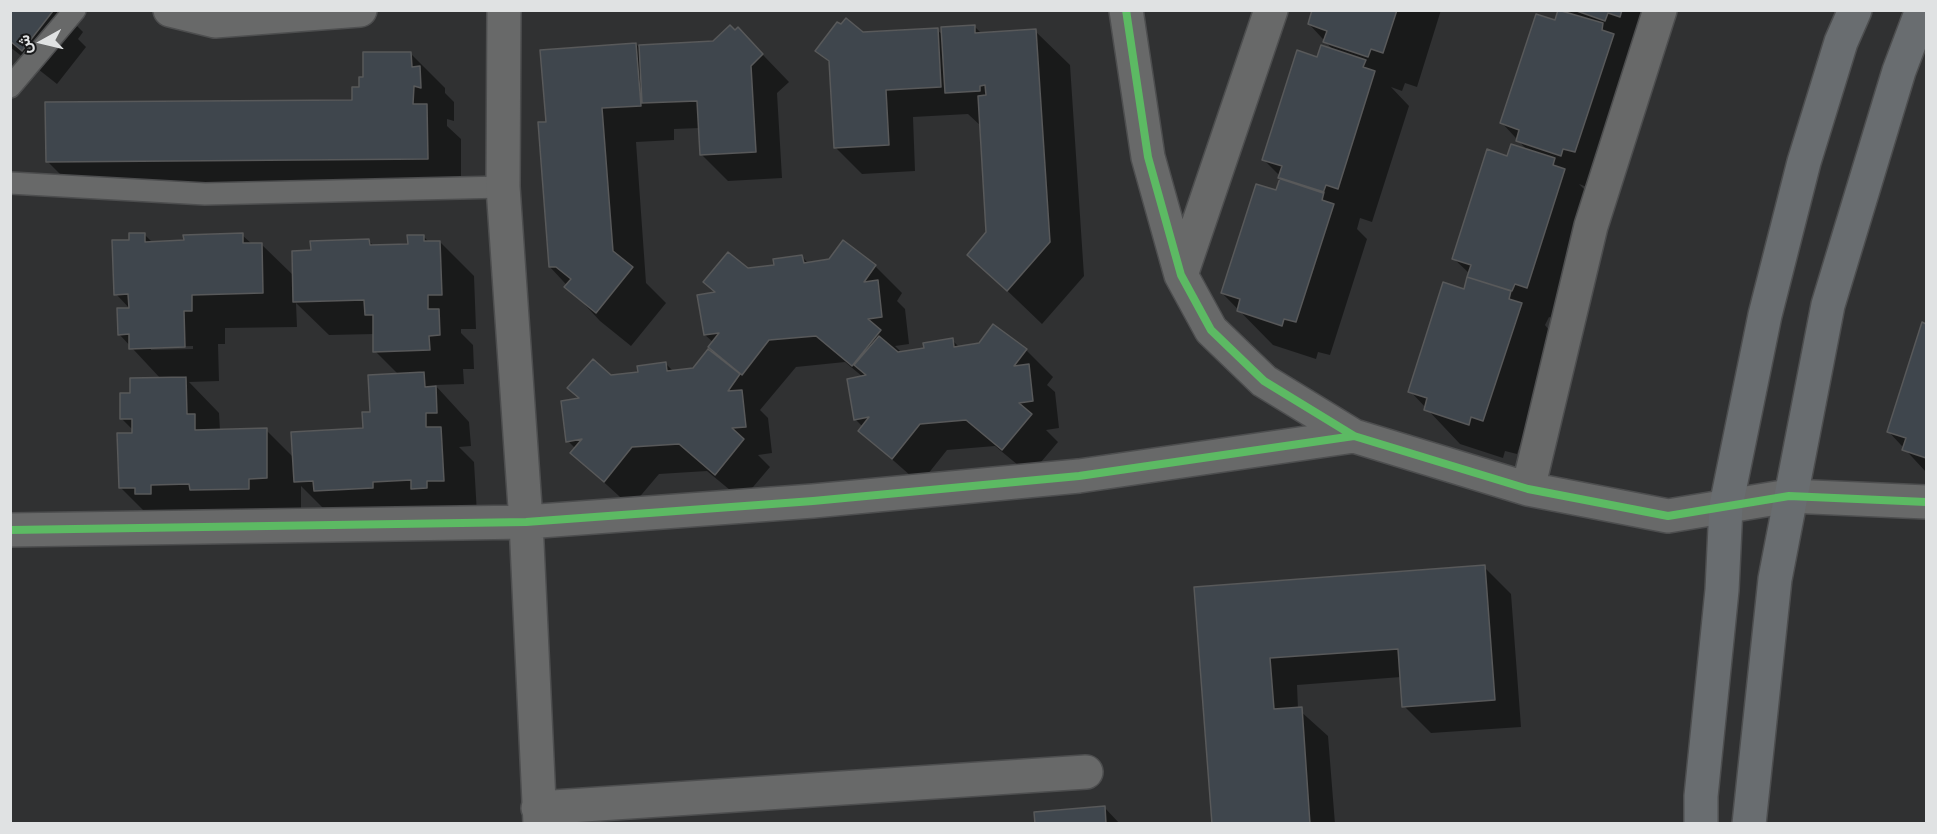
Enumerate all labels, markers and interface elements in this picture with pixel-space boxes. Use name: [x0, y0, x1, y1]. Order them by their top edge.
north arrow: [12, 12, 72, 72]
text: ش: [12, 33, 36, 56]

